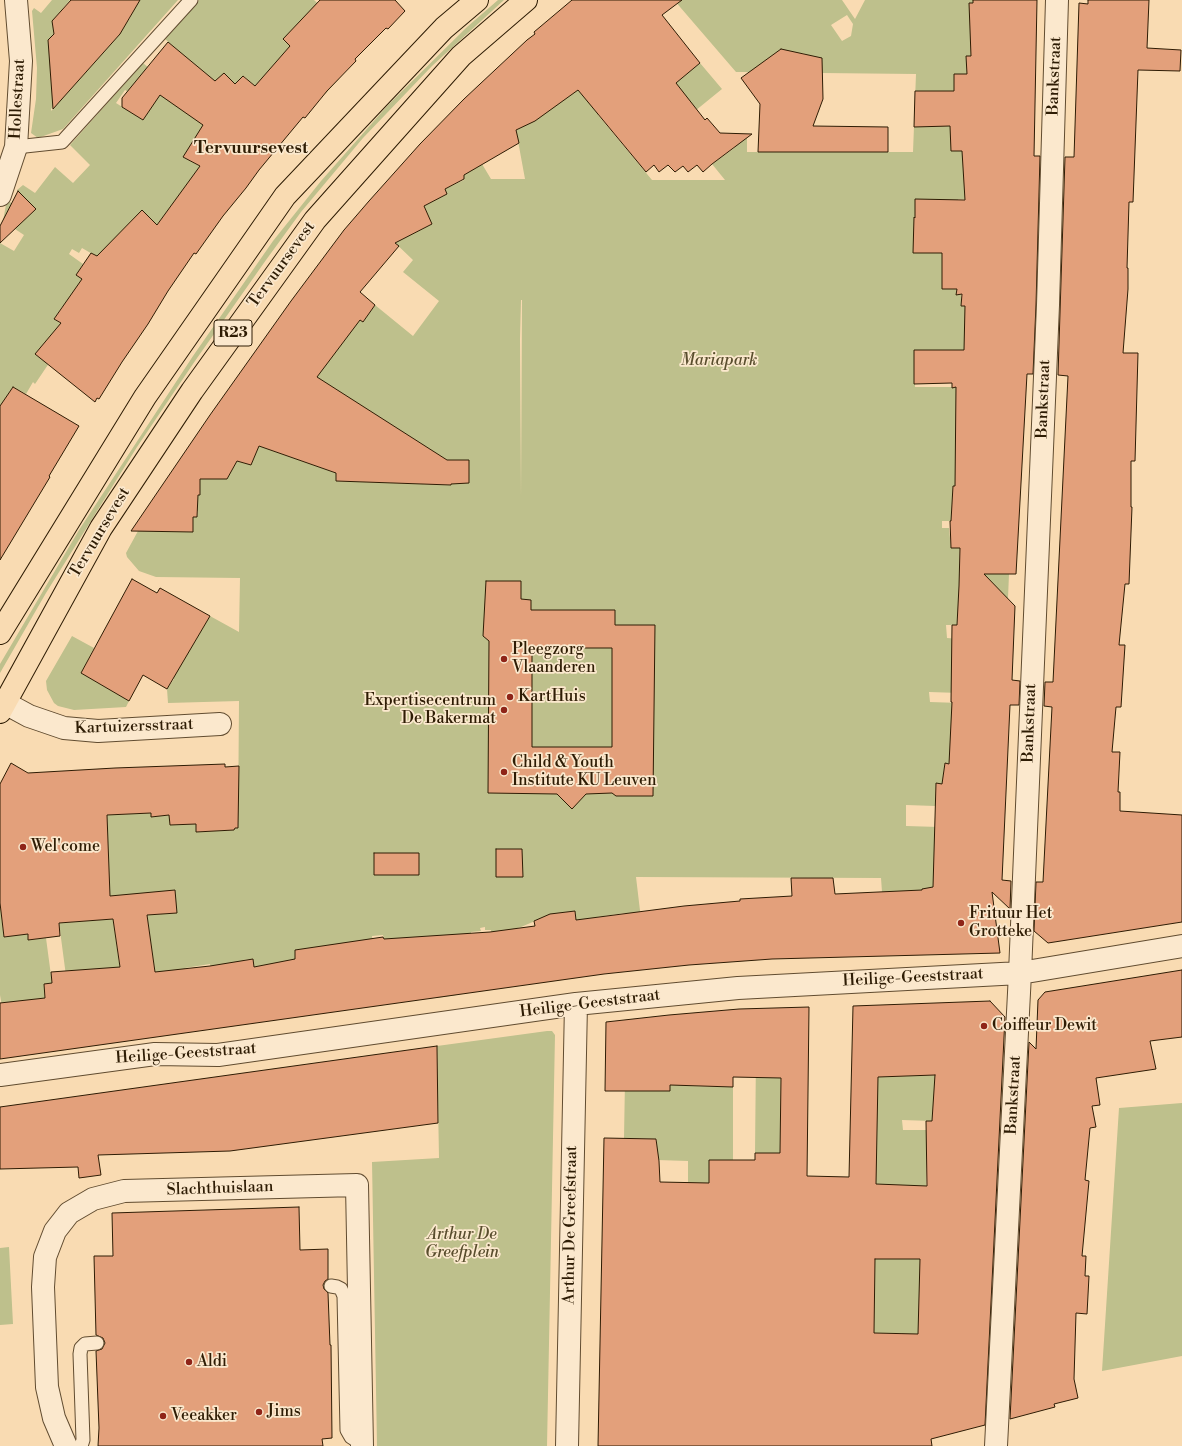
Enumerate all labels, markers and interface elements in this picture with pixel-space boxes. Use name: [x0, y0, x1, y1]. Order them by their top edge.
street label: Bankstraat: [1044, 36, 1066, 116]
street label: Hollestraat: [6, 58, 30, 140]
district label: Tervuursevest: [194, 139, 308, 159]
street label: Tervuursevest: [244, 218, 320, 312]
road number: R23: [214, 320, 252, 346]
park label: Mariapark: [681, 351, 757, 371]
street label: Bankstraat: [1033, 359, 1055, 439]
street label: Tervuursevest: [65, 484, 135, 582]
place label: Pleegzorg Vlaanderen: [512, 640, 595, 678]
marker: Pleegzorg Vlaanderen: [499, 654, 509, 664]
street label: Bankstraat: [1019, 683, 1041, 763]
place label: KartHuis: [518, 687, 586, 707]
place label: Expertisecentrum De Bakermat: [364, 691, 496, 729]
marker: KartHuis: [505, 692, 515, 702]
marker: Expertisecentrum De Bakermat: [499, 705, 509, 715]
street label: Kartuizersstraat: [74, 715, 194, 739]
place label: Child & Youth Institute KU Leuven: [512, 753, 657, 791]
marker: Child & Youth Institute KU Leuven: [499, 767, 509, 777]
place label: Wel'come: [31, 837, 100, 857]
marker: Wel'come: [18, 842, 28, 852]
place label: Frituur Het Grotteke: [969, 904, 1052, 942]
marker: Frituur Het Grotteke: [956, 918, 966, 928]
street label: Heilige-Geeststraat: [842, 965, 984, 991]
street label: Heilige-Geeststraat: [519, 986, 661, 1022]
place label: Coiffeur Dewit: [992, 1016, 1097, 1036]
marker: Coiffeur Dewit: [979, 1021, 989, 1031]
street label: Heilige-Geeststraat: [115, 1039, 257, 1069]
street label: Bankstraat: [1002, 1055, 1026, 1135]
street label: Arthur De Greefstraat: [560, 1145, 582, 1305]
street label: Slachthuislaan: [166, 1178, 274, 1200]
park label: Arthur De Greefplein: [425, 1225, 499, 1263]
place label: Aldi: [197, 1352, 227, 1372]
marker: Aldi: [184, 1357, 194, 1367]
place label: Jims: [267, 1402, 301, 1422]
place label: Veeakker: [171, 1406, 237, 1426]
marker: Jims: [254, 1407, 264, 1417]
marker: Veeakker: [158, 1411, 168, 1421]

